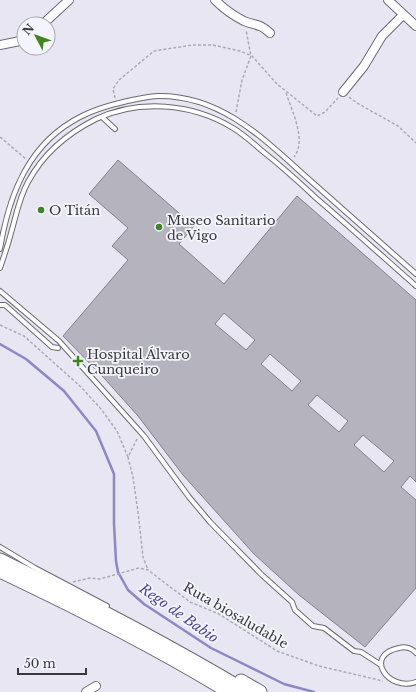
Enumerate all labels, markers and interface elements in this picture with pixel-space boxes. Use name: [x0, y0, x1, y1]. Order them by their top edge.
north arrow: [16, 16, 56, 56]
text: N: [20, 20, 38, 38]
place label: O Titán: [49, 202, 100, 219]
marker: O Titán: [36, 205, 46, 215]
place label: Museo Sanitario de Vigo: [167, 212, 275, 244]
marker: Museo Sanitario de Vigo: [154, 222, 164, 232]
place label: Hospital Álvaro Cunqueiro: [87, 346, 190, 378]
marker: Hospital Álvaro Cunqueiro: [72, 355, 84, 367]
street label: Ruta biosaludable: [180, 578, 291, 652]
water label: Rego de Babio: [135, 579, 222, 647]
scale bar: [18, 650, 86, 676]
text: 50 m: [24, 656, 56, 671]

